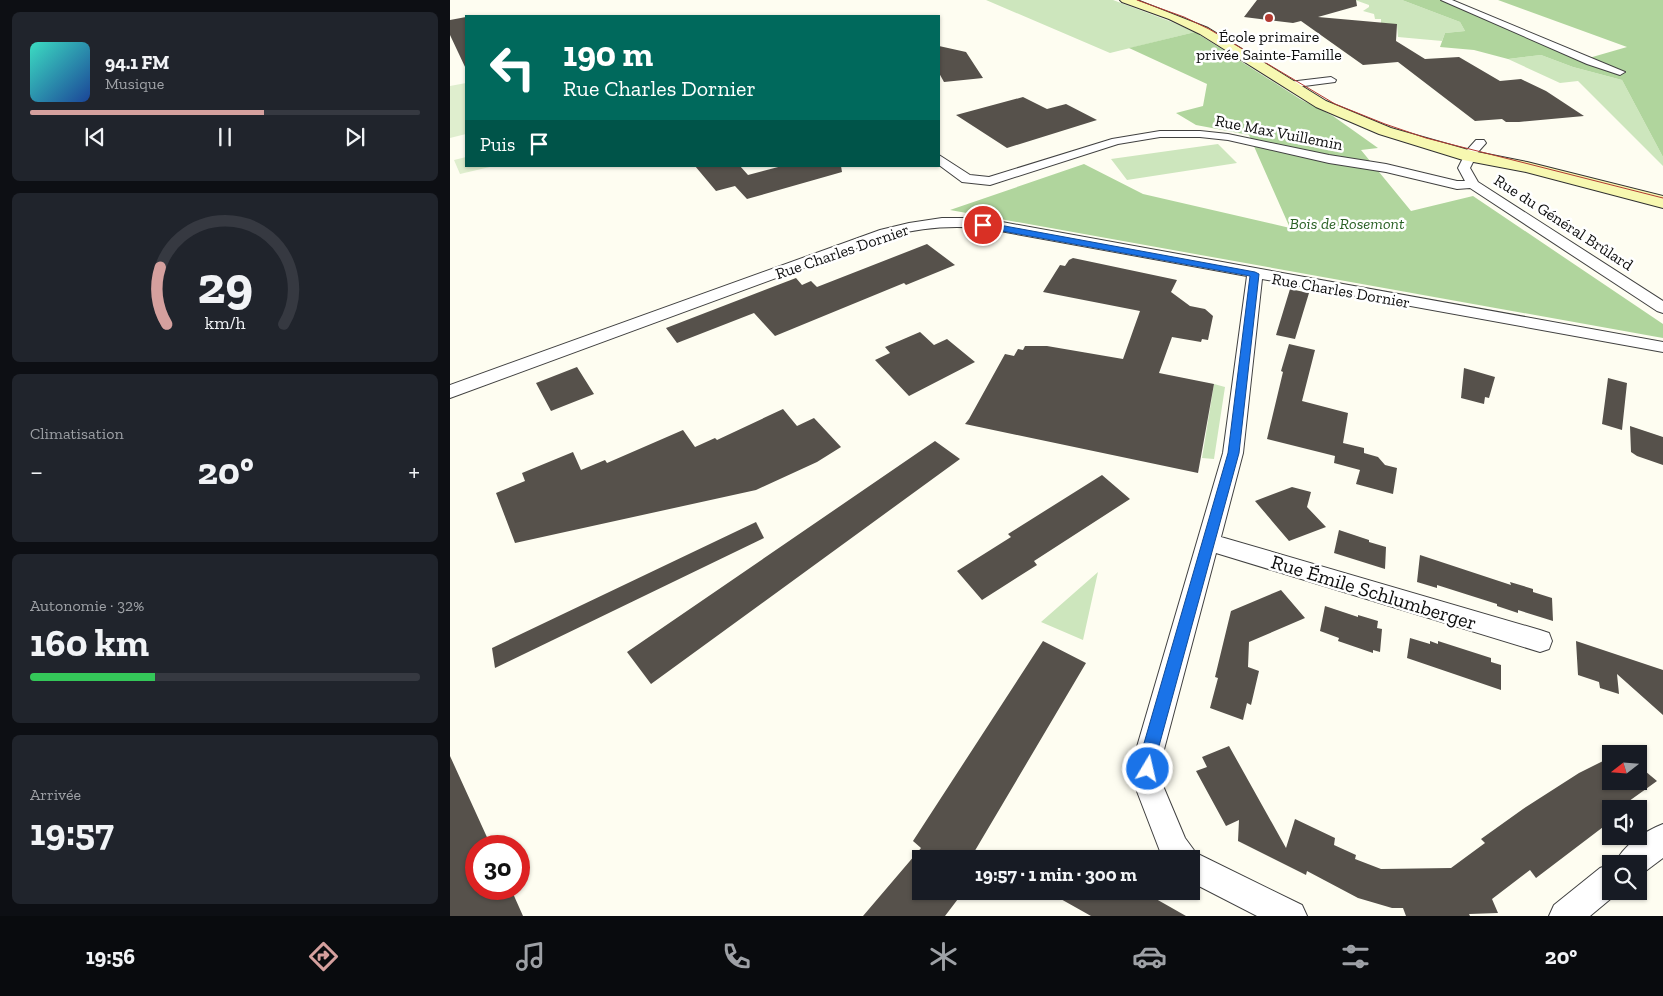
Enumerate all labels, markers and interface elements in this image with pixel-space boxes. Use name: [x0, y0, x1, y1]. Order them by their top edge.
marker: École primaire privée Sainte-Famille: [1263, 12, 1275, 24]
place label: École primaire privée Sainte-Famille: [1196, 27, 1342, 64]
text: 190 m: [563, 33, 653, 75]
icon: left: [480, 35, 545, 100]
text: 94.1 FM: [105, 51, 169, 74]
text: Musique: [105, 74, 164, 93]
text: Rue Charles Dornier: [563, 75, 756, 102]
street label: Rue Max Vuillemin: [1213, 111, 1345, 154]
icon: previous: [81, 123, 109, 151]
icon: pause: [211, 123, 239, 151]
icon: next: [341, 123, 369, 151]
icon: arrive: [525, 130, 553, 158]
text: Puis: [480, 133, 515, 156]
street label: Rue du Général Brûlard: [1491, 170, 1637, 275]
pin: [962, 204, 1004, 246]
icon: arrive: [969, 211, 997, 239]
park label: Bois de Rosemont: [1290, 214, 1405, 233]
street label: Rue Charles Dornier: [773, 220, 912, 283]
text: 29: [197, 254, 253, 316]
street label: Rue Charles Dornier: [1270, 269, 1412, 312]
text: km/h: [205, 312, 245, 334]
text: Climatisation: [30, 424, 124, 443]
text: 20°: [198, 448, 254, 494]
text: −: [30, 455, 43, 488]
text: +: [408, 455, 420, 488]
street label: Rue Émile Schlumberger: [1268, 549, 1480, 635]
text: Autonomie · 32%: [30, 596, 144, 615]
text: 160 km: [30, 620, 149, 666]
position arrow: [1121, 742, 1173, 794]
north arrow: [1602, 745, 1648, 790]
map controls: [1602, 745, 1647, 900]
text: Arrivée: [30, 785, 81, 804]
button: sound: [1602, 800, 1647, 845]
text: 19:57: [30, 809, 114, 855]
speed limit sign: 30: [465, 835, 530, 900]
button: search: [1602, 855, 1647, 900]
text: 19:57 · 1 min · 300 m: [975, 863, 1137, 886]
icon: directions: [306, 939, 341, 974]
icon: music: [513, 939, 548, 974]
icon: phone: [719, 939, 754, 974]
icon: climate: [926, 939, 961, 974]
icon: car: [1132, 939, 1167, 974]
icon: filters: [1338, 939, 1373, 974]
text: 19:56: [86, 943, 135, 970]
text: 20°: [1545, 943, 1577, 970]

